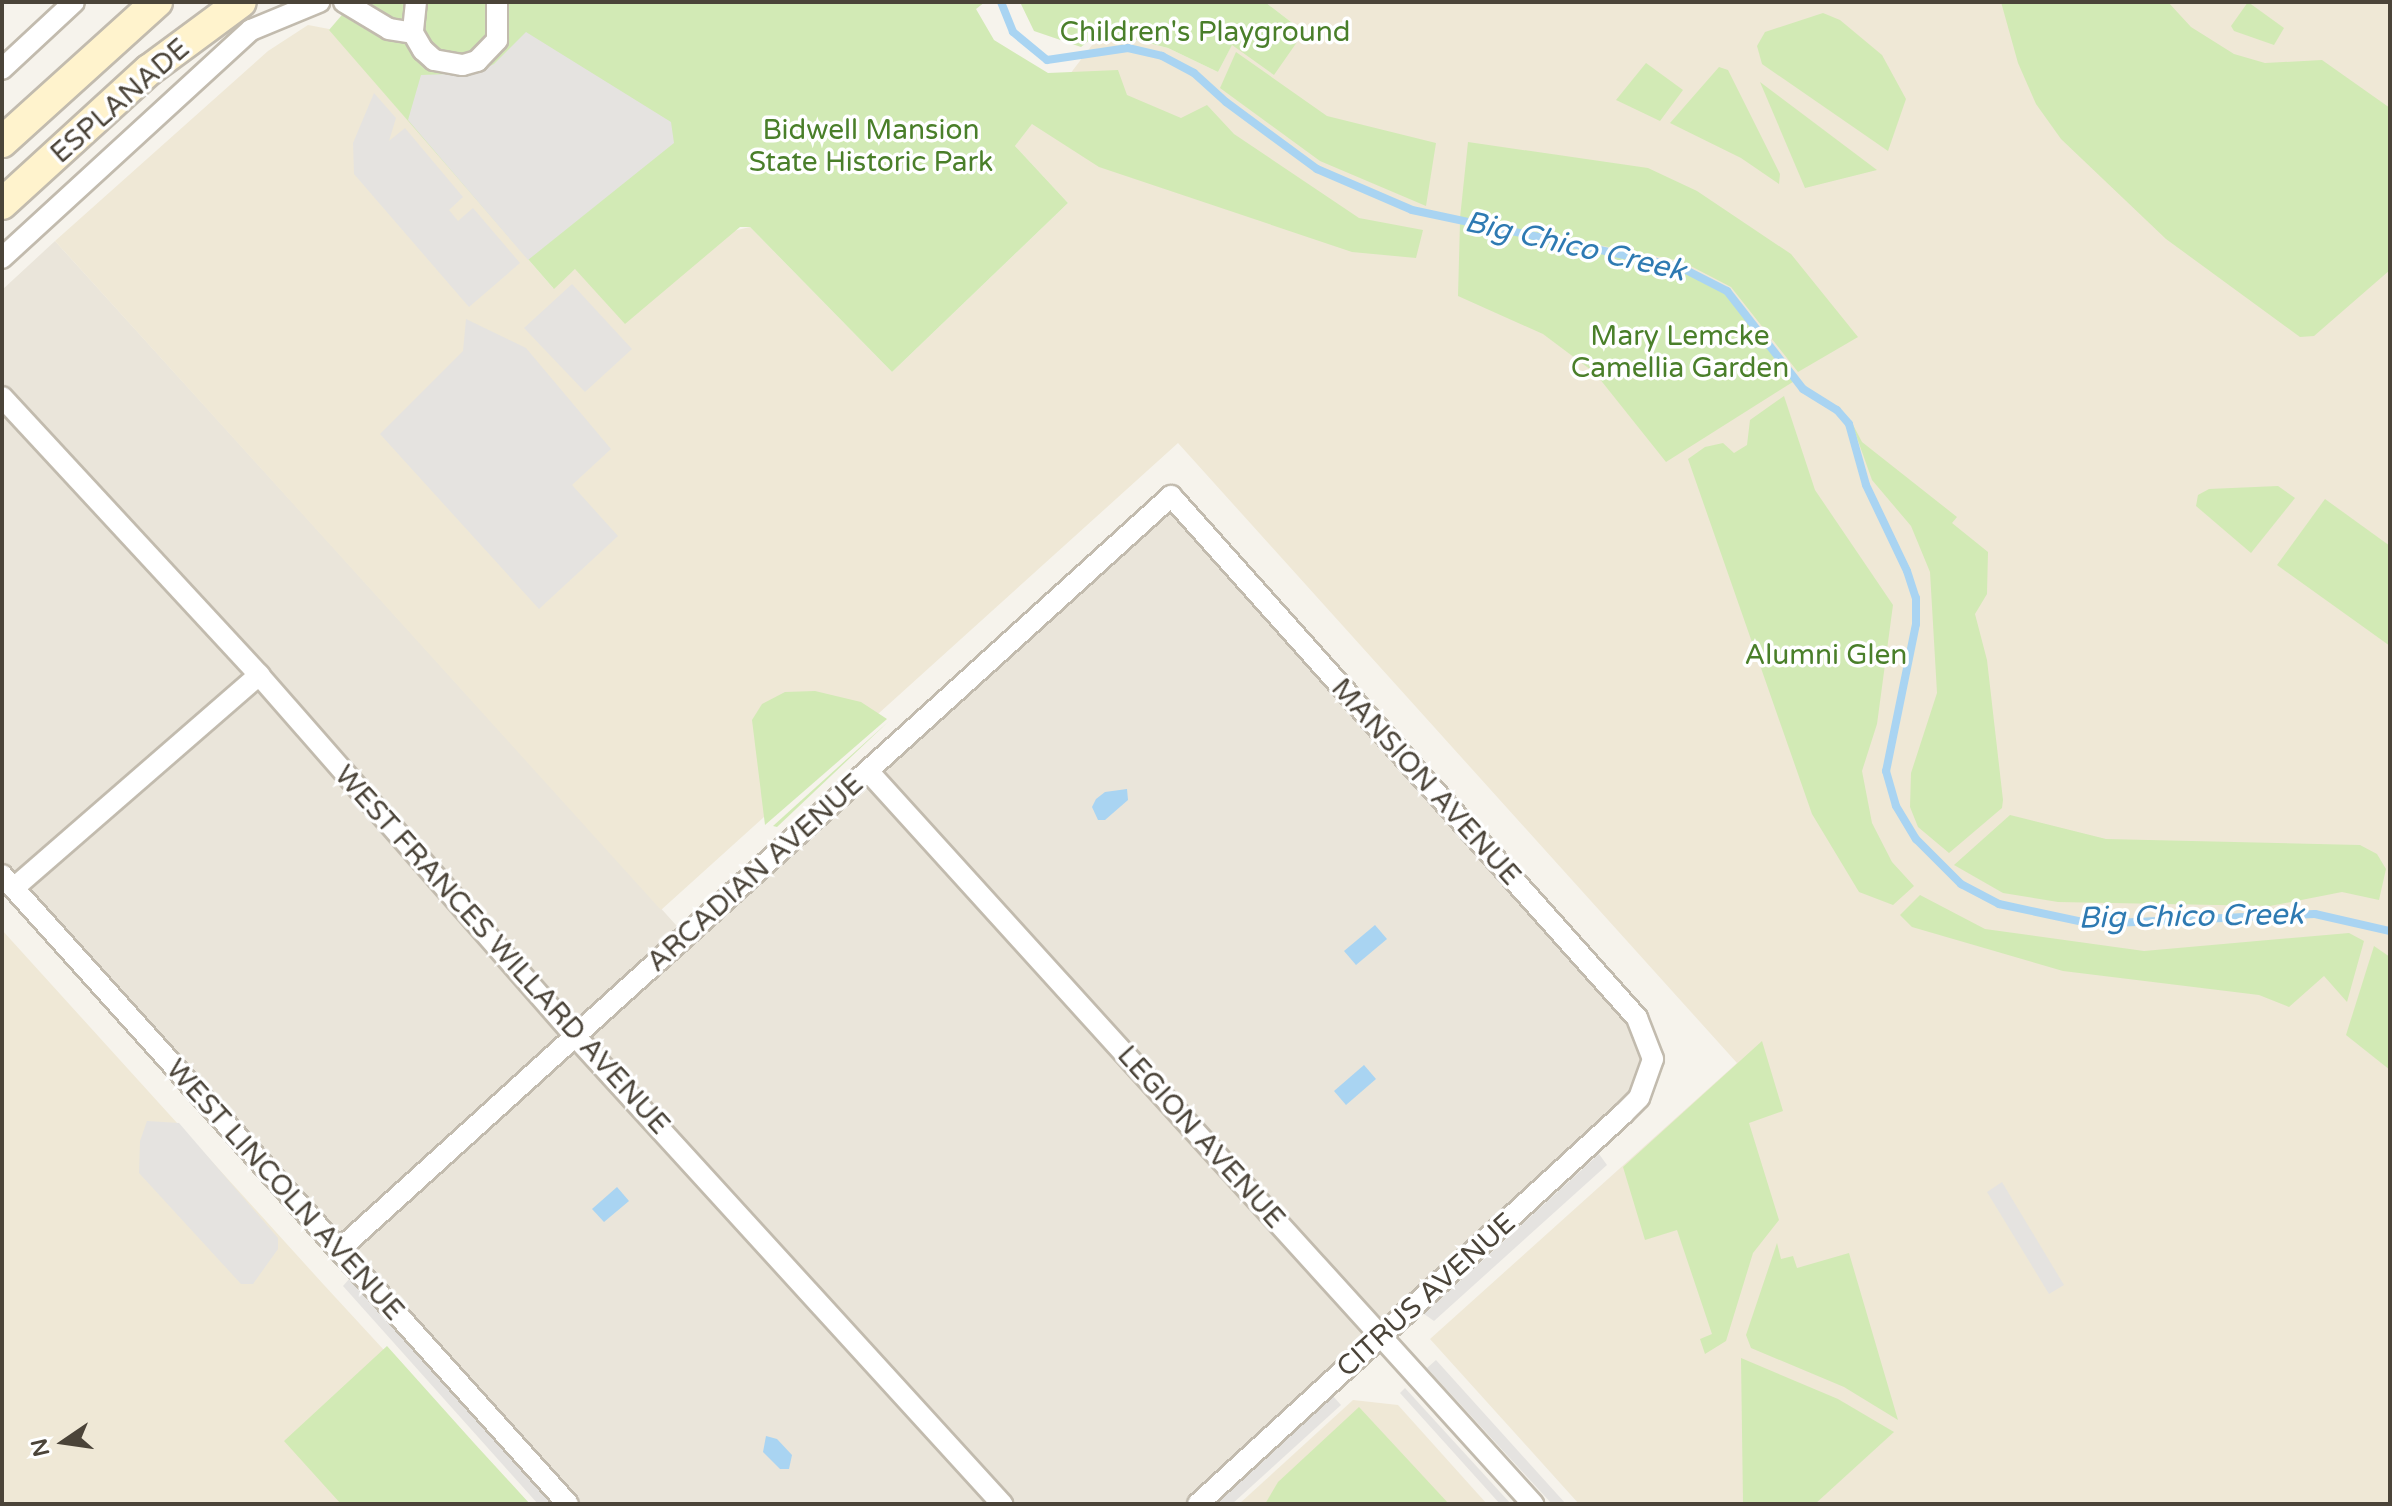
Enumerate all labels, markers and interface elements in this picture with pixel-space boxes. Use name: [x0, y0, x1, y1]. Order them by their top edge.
park label: Children's Playground: [1060, 15, 1350, 49]
street label: ESPLANADE: [44, 32, 196, 170]
park label: Bidwell Mansion State Historic Park: [749, 113, 993, 179]
water label: Big Chico Creek: [1461, 204, 1689, 290]
park label: Mary Lemcke Camellia Garden: [1571, 319, 1789, 385]
park label: Alumni Glen: [1745, 638, 1907, 672]
street label: MANSION AVENUE: [1324, 672, 1528, 892]
street label: WEST FRANCES WILLARD AVENUE: [327, 759, 677, 1141]
street label: ARCADIAN AVENUE: [640, 767, 870, 979]
water label: Big Chico Creek: [2078, 897, 2304, 937]
street label: LEGION AVENUE: [1110, 1039, 1292, 1235]
street label: WEST LINCOLN AVENUE: [159, 1053, 411, 1327]
street label: CITRUS AVENUE: [1330, 1206, 1522, 1384]
north arrow: [24, 1402, 104, 1482]
text: N: [26, 1436, 55, 1459]

